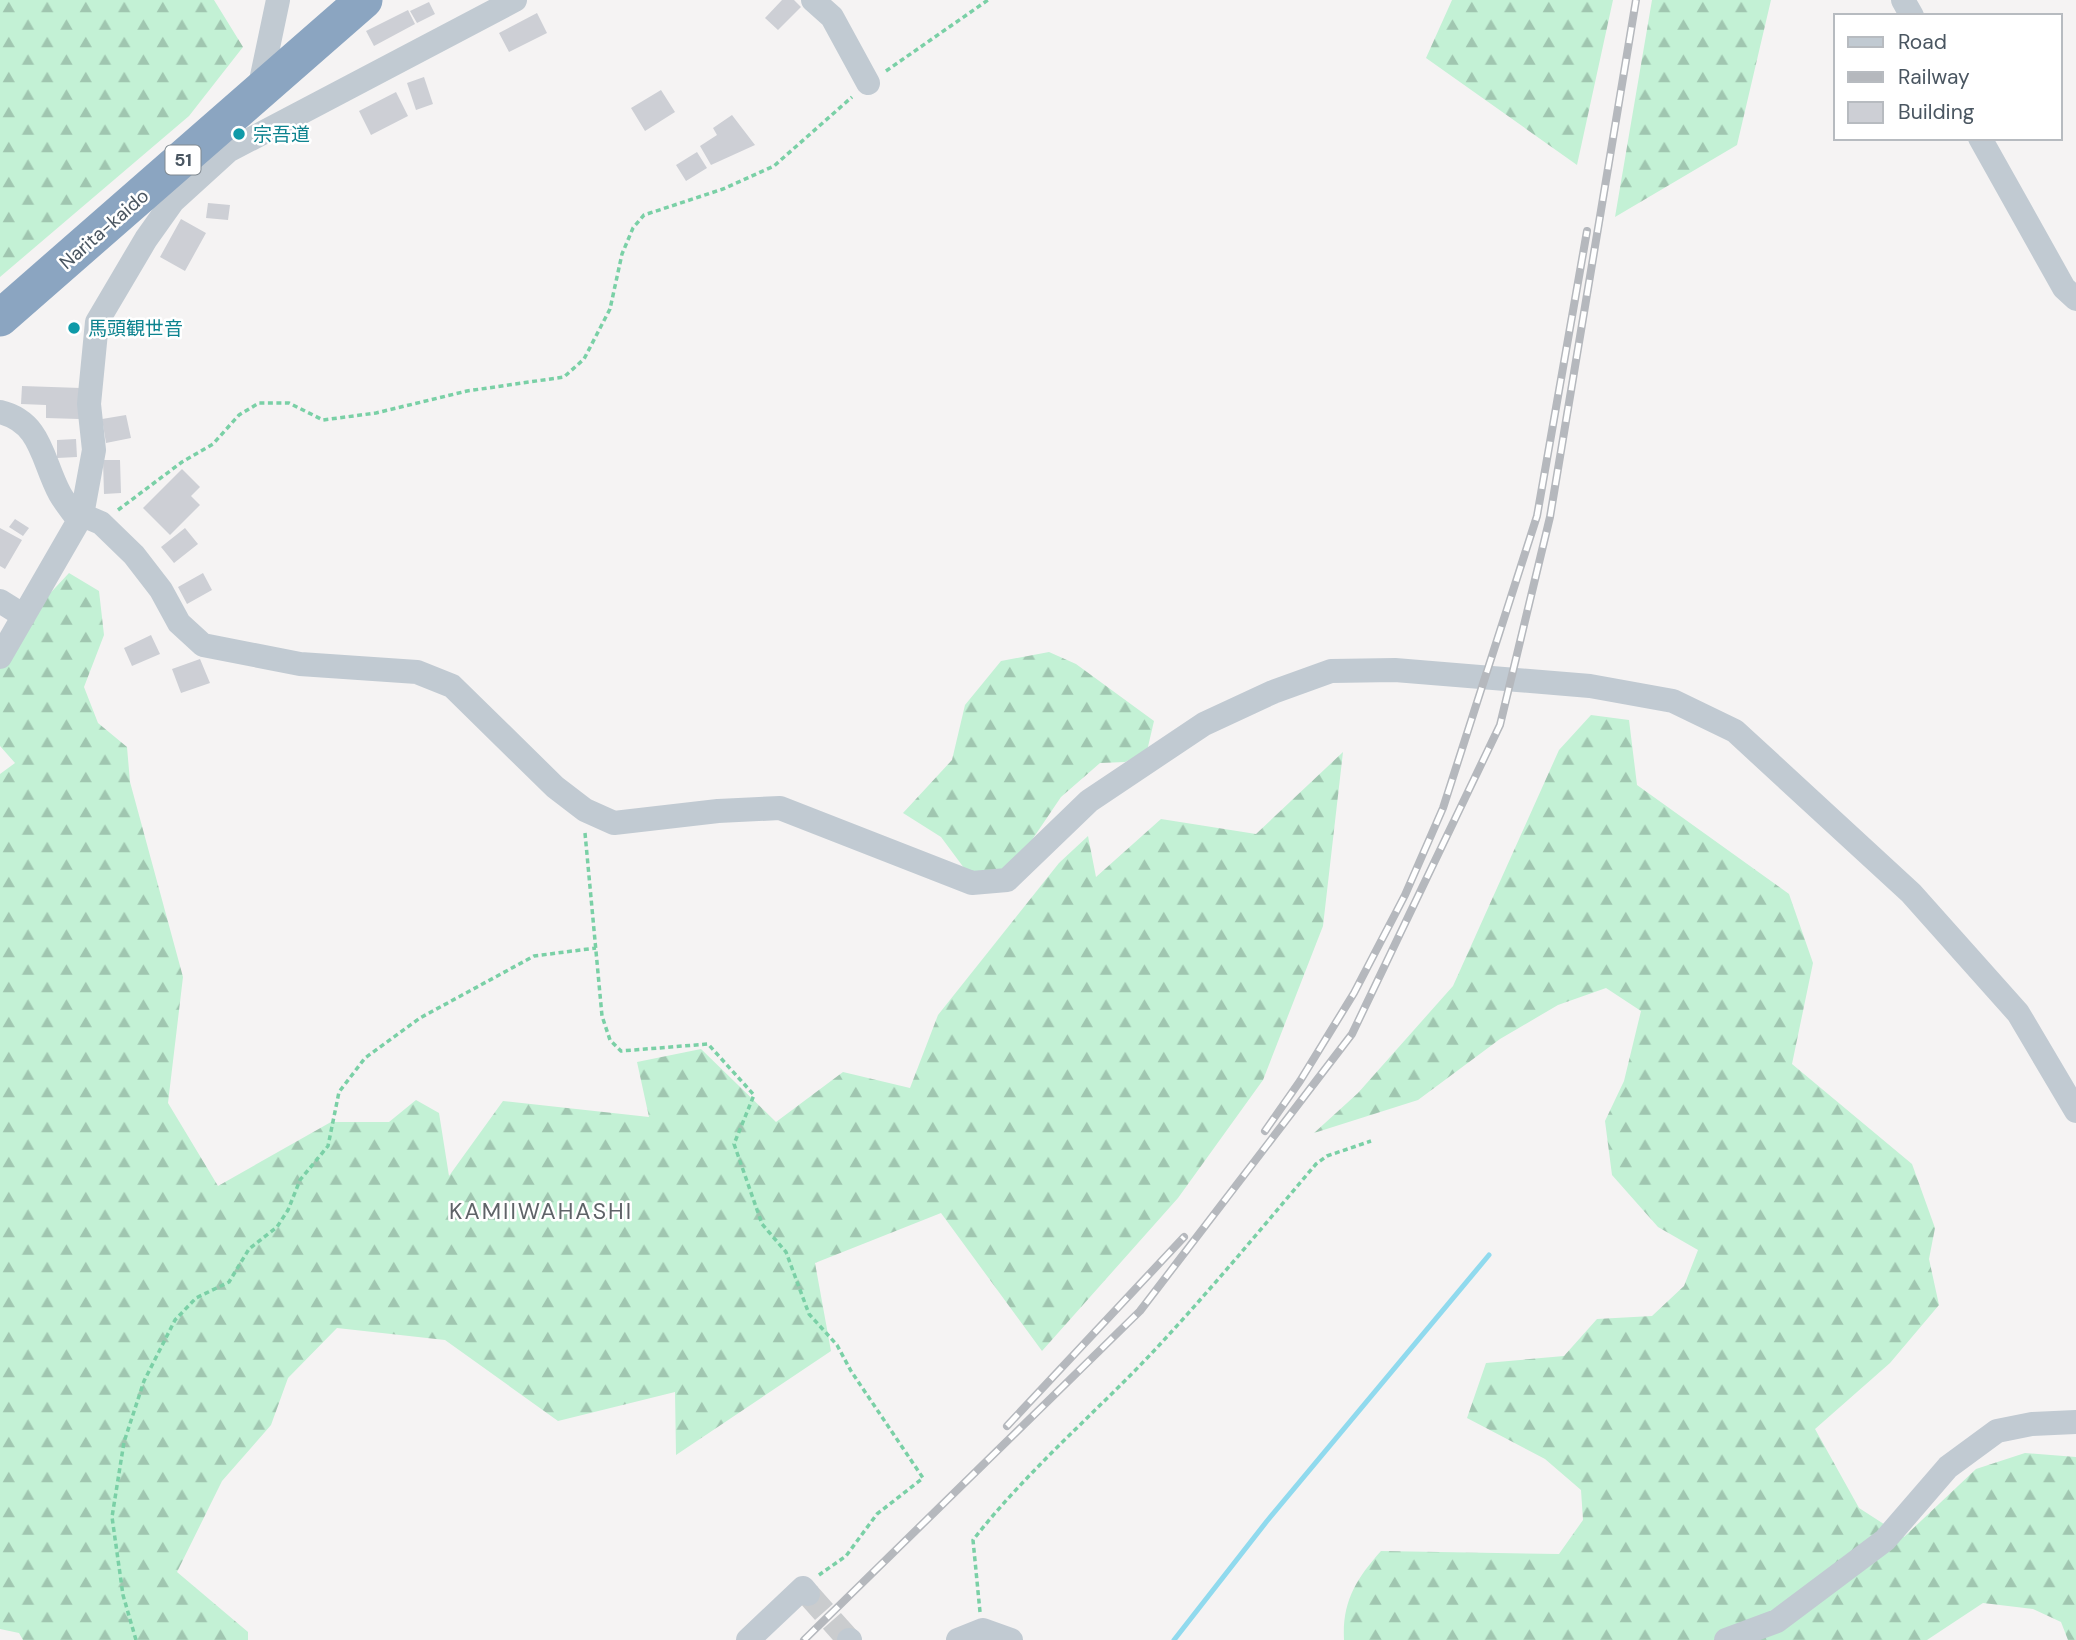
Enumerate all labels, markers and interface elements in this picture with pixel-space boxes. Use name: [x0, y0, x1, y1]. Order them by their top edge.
legend: [1834, 14, 2062, 140]
text: Road: [1898, 28, 1947, 56]
text: Railway: [1898, 63, 1970, 91]
text: Building: [1898, 98, 1975, 126]
place label: 宗吾道: [253, 122, 310, 147]
marker: 宗吾道: [231, 126, 247, 142]
road number: 51: [166, 146, 200, 174]
street label: Narita-kaido: [54, 183, 154, 275]
place label: 馬頭観世音: [88, 316, 183, 341]
marker: 馬頭観世音: [66, 320, 82, 336]
district label: KAMIIWAHASHI: [449, 1196, 633, 1226]

